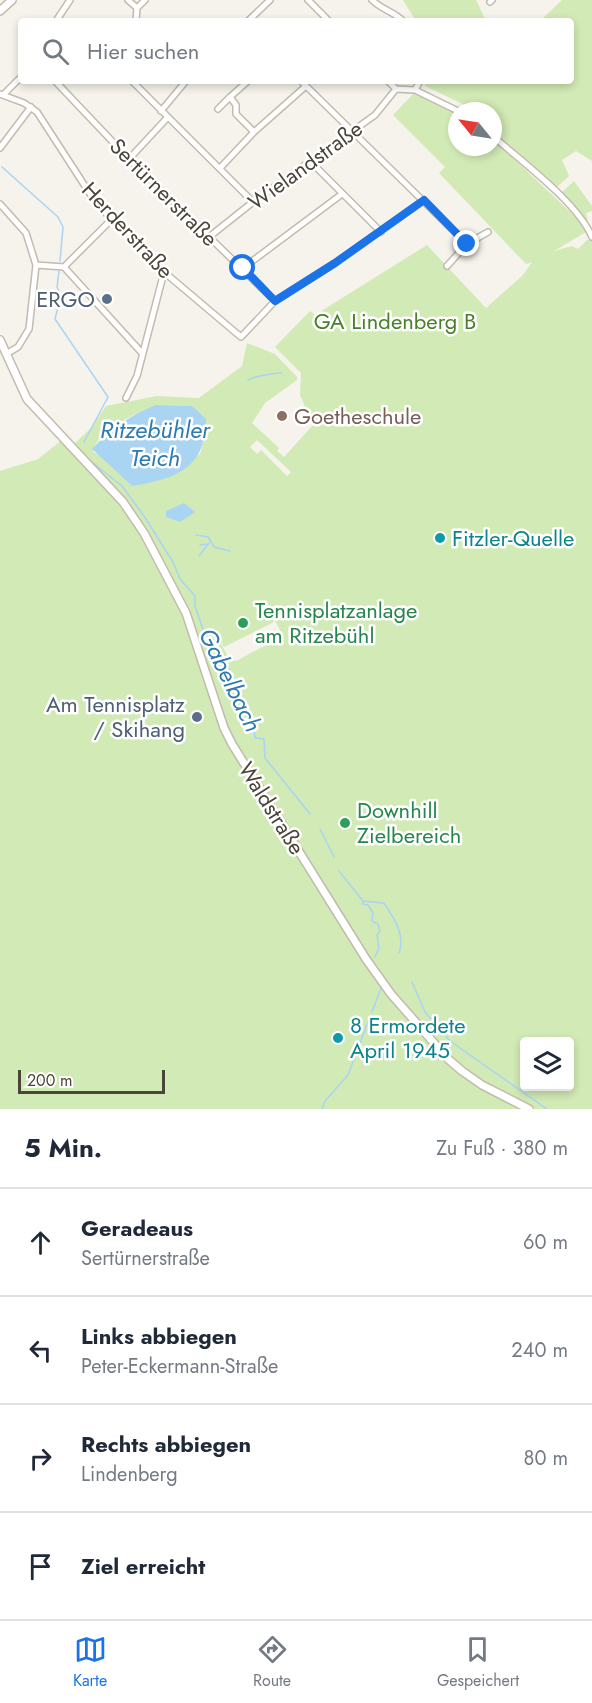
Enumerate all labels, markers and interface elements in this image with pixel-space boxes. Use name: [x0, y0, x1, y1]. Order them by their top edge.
search box: [18, 18, 574, 84]
icon: search: [39, 35, 72, 68]
text: Hier suchen: [87, 35, 199, 67]
north arrow: [448, 102, 502, 156]
street label: Wielandstraße: [241, 112, 369, 218]
street label: Sertürnerstraße: [103, 131, 225, 253]
street label: Herderstraße: [75, 174, 181, 286]
route end: [453, 230, 479, 256]
route start: [229, 254, 255, 280]
place label: ERGO: [36, 283, 95, 315]
marker: ERGO: [100, 292, 114, 306]
park label: GA Lindenberg B: [314, 305, 476, 337]
place label: Goetheschule: [294, 400, 421, 432]
marker: Goetheschule: [275, 409, 289, 423]
water label: Ritzebühler Teich: [100, 412, 212, 475]
place label: Fitzler-Quelle: [452, 522, 574, 554]
marker: Fitzler-Quelle: [433, 531, 447, 545]
place label: Tennisplatzanlage am Ritzebühl: [255, 594, 417, 651]
marker: Tennisplatzanlage am Ritzebühl: [236, 616, 250, 630]
water label: Gabelbach: [190, 622, 271, 738]
place label: Am Tennisplatz / Skihang: [46, 688, 185, 745]
marker: Am Tennisplatz / Skihang: [190, 710, 204, 724]
street label: Waldstraße: [231, 756, 313, 860]
place label: Downhill Zielbereich: [357, 794, 461, 851]
marker: Downhill Zielbereich: [338, 816, 352, 830]
place label: 8 Ermordete April 1945: [350, 1009, 465, 1066]
marker: 8 Ermordete April 1945: [331, 1031, 345, 1045]
map controls: [520, 1037, 574, 1091]
button: layers: [520, 1037, 574, 1091]
scale bar: [18, 1067, 165, 1094]
text: 200 m: [27, 1069, 73, 1092]
text: 5 Min.: [24, 1129, 102, 1167]
text: Zu Fuß · 380 m: [436, 1134, 568, 1163]
text: Geradeaus: [81, 1212, 193, 1244]
icon: ahead: [24, 1226, 57, 1259]
text: 60 m: [523, 1228, 568, 1257]
text: Sertürnerstraße: [81, 1244, 210, 1273]
text: Links abbiegen: [81, 1320, 237, 1352]
icon: left: [24, 1334, 57, 1367]
text: 240 m: [511, 1336, 568, 1365]
text: Peter-Eckermann-Straße: [81, 1352, 278, 1381]
text: Rechts abbiegen: [81, 1428, 251, 1460]
icon: right: [24, 1442, 57, 1475]
text: 80 m: [523, 1444, 568, 1473]
text: Lindenberg: [81, 1460, 178, 1489]
icon: arrive: [24, 1550, 57, 1583]
text: Ziel erreicht: [81, 1550, 205, 1582]
tab: Karte: [73, 1633, 107, 1692]
tab: Route: [253, 1633, 291, 1692]
tab: Gespeichert: [437, 1633, 519, 1692]

